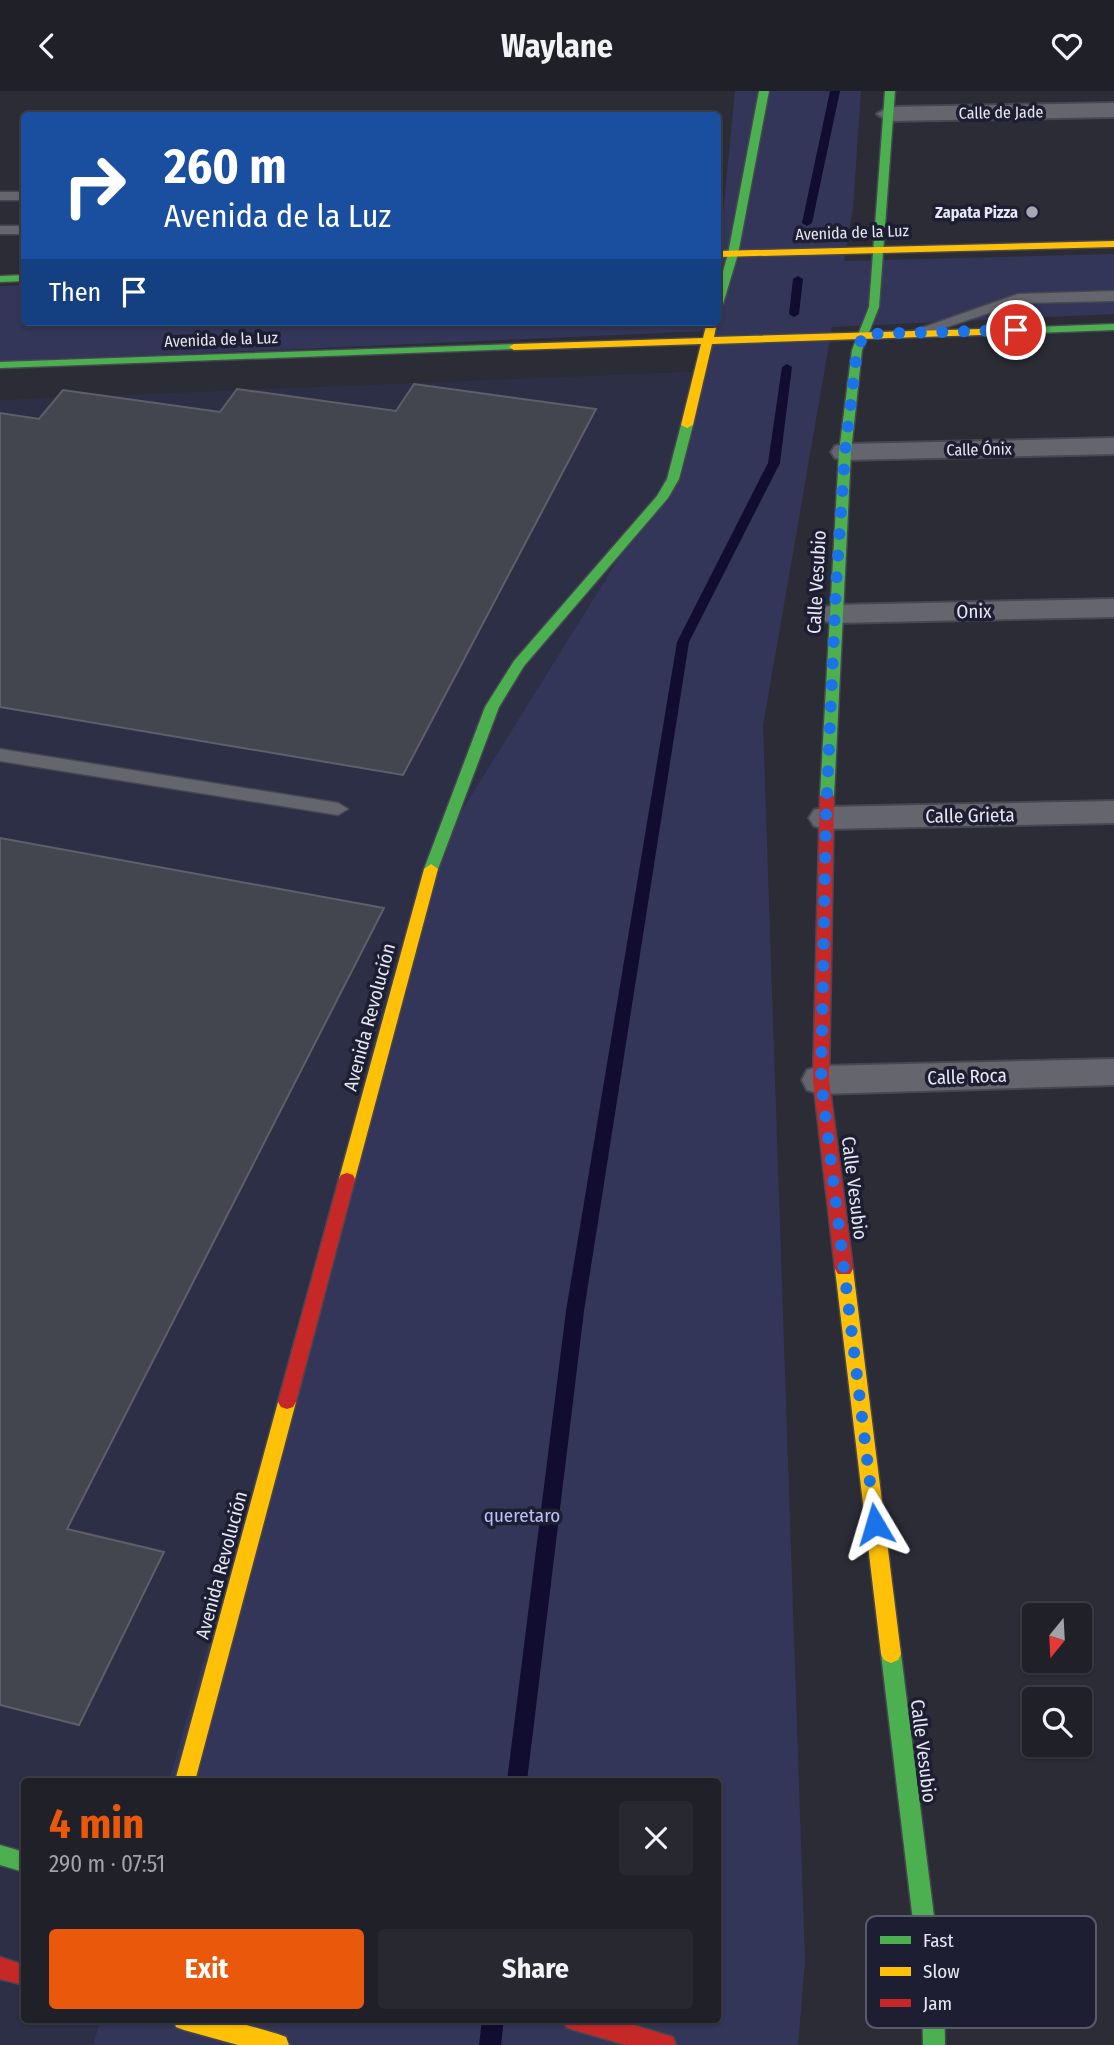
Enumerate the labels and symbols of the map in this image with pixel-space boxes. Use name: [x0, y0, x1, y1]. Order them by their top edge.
street label: Calle de Jade: [959, 102, 1044, 123]
place label: Zapata Pizza: [935, 203, 1018, 222]
marker: Zapata Pizza: [1024, 204, 1040, 220]
street label: Avenida de la Luz: [795, 221, 909, 244]
pin: [986, 300, 1046, 360]
street label: Avenida de la Luz: [164, 328, 278, 351]
street label: Calle Ónix: [946, 439, 1012, 460]
street label: Calle Vesubio: [802, 530, 831, 635]
street label: Onix: [956, 600, 992, 623]
street label: Calle Grieta: [925, 803, 1015, 828]
street label: Avenida Revolución: [339, 941, 400, 1094]
street label: Calle Roca: [927, 1064, 1007, 1089]
street label: Calle Vesubio: [837, 1135, 872, 1241]
position arrow: [838, 1487, 912, 1561]
street label: Avenida Revolución: [191, 1489, 252, 1642]
park label: queretaro: [484, 1504, 560, 1527]
north arrow: [1022, 1603, 1092, 1673]
street label: Calle Vesubio: [906, 1698, 941, 1804]
legend: [866, 1916, 1096, 2028]
text: Fast: [923, 1929, 954, 1952]
text: Slow: [923, 1960, 960, 1983]
text: Jam: [923, 1992, 952, 2015]

